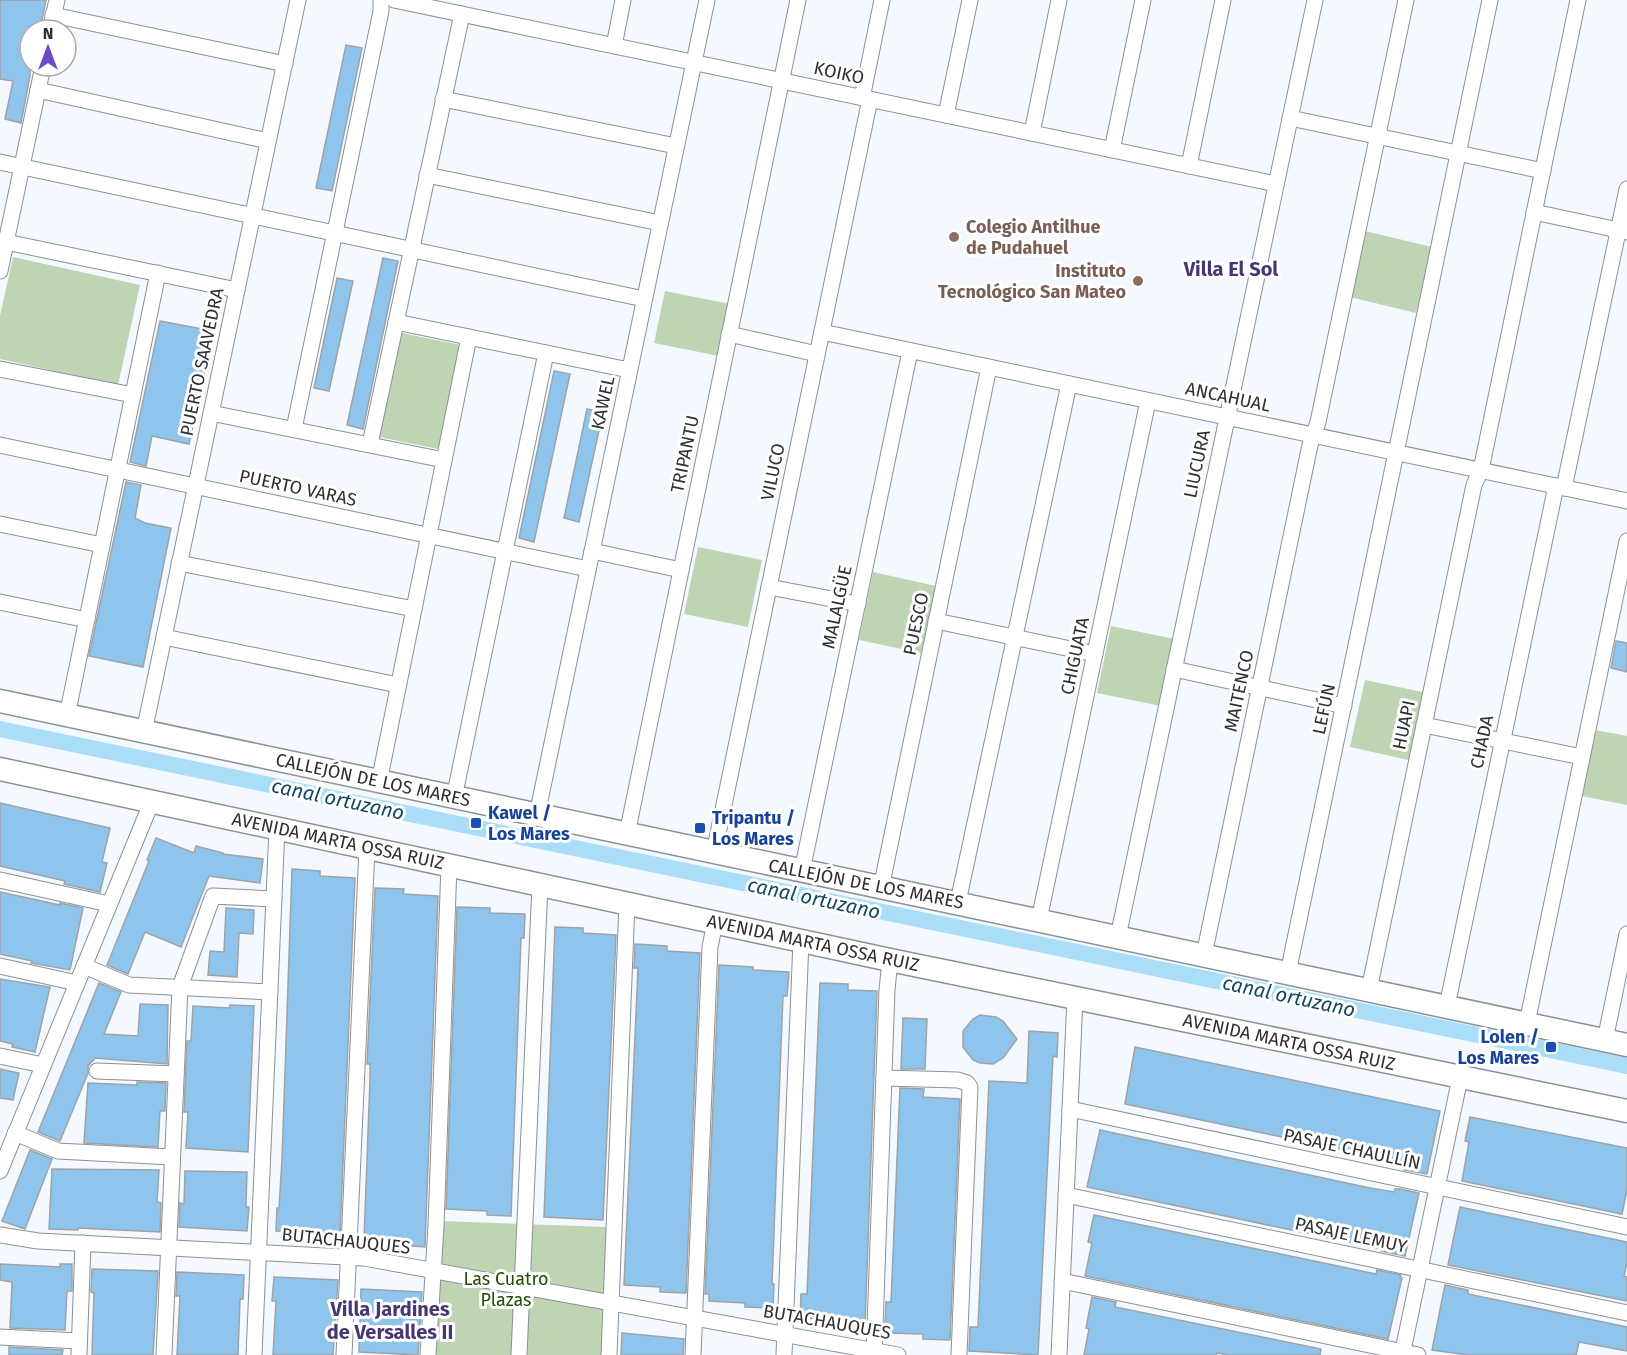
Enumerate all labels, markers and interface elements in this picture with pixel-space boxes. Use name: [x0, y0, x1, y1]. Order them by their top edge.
north arrow: [18, 18, 78, 78]
text: N: [43, 24, 53, 43]
street label: KOIKO: [812, 57, 866, 89]
place label: Colegio Antilhue de Pudahuel: [966, 216, 1101, 259]
marker: Colegio Antilhue de Pudahuel: [947, 230, 961, 244]
district label: Villa El Sol: [1183, 257, 1278, 281]
place label: Instituto Tecnológico San Mateo: [938, 260, 1126, 303]
marker: Instituto Tecnológico San Mateo: [1131, 274, 1145, 288]
street label: PUERTO SAAVEDRA: [176, 285, 229, 438]
street label: KAWEL: [587, 374, 619, 432]
street label: ANCAHUAL: [1184, 377, 1273, 417]
street label: TRIPANTU: [666, 413, 704, 495]
street label: LIUCURA: [1179, 427, 1215, 500]
street label: VILUCO: [756, 441, 790, 503]
street label: PUERTO VARAS: [237, 465, 359, 511]
street label: MALALGÜE: [817, 563, 857, 651]
street label: PUESCO: [899, 591, 933, 657]
street label: CHIGUATA: [1056, 614, 1094, 697]
street label: MAITENCO: [1220, 648, 1258, 734]
street label: LEFÚN: [1307, 681, 1340, 737]
street label: HUAPI: [1388, 698, 1420, 752]
street label: CHADA: [1466, 712, 1499, 771]
street label: CALLEJÓN DE LOS MARES: [274, 749, 473, 811]
water label: canal ortuzano: [269, 773, 407, 825]
place label: Kawel / Los Mares: [488, 802, 570, 845]
place label: Tripantu / Los Mares: [712, 807, 795, 850]
street label: AVENIDA MARTA OSSA RUIZ: [230, 808, 446, 874]
marker: Kawel / Los Mares: [469, 816, 483, 830]
marker: Tripantu / Los Mares: [693, 821, 707, 835]
street label: CALLEJÓN DE LOS MARES: [766, 854, 966, 914]
water label: canal ortuzano: [745, 872, 883, 924]
street label: AVENIDA MARTA OSSA RUIZ: [705, 910, 921, 976]
water label: canal ortuzano: [1220, 970, 1358, 1022]
street label: AVENIDA MARTA OSSA RUIZ: [1181, 1009, 1397, 1075]
place label: Lolen / Los Mares: [1457, 1026, 1539, 1069]
marker: Lolen / Los Mares: [1544, 1040, 1558, 1054]
street label: PASAJE CHAULLÍN: [1281, 1123, 1423, 1174]
street label: PASAJE LEMUY: [1293, 1212, 1409, 1258]
street label: BUTACHAUQUES: [281, 1223, 412, 1259]
park label: Las Cuatro Plazas: [463, 1268, 549, 1311]
district label: Villa Jardines de Versalles II: [327, 1297, 453, 1344]
street label: BUTACHAUQUES: [761, 1300, 893, 1344]

